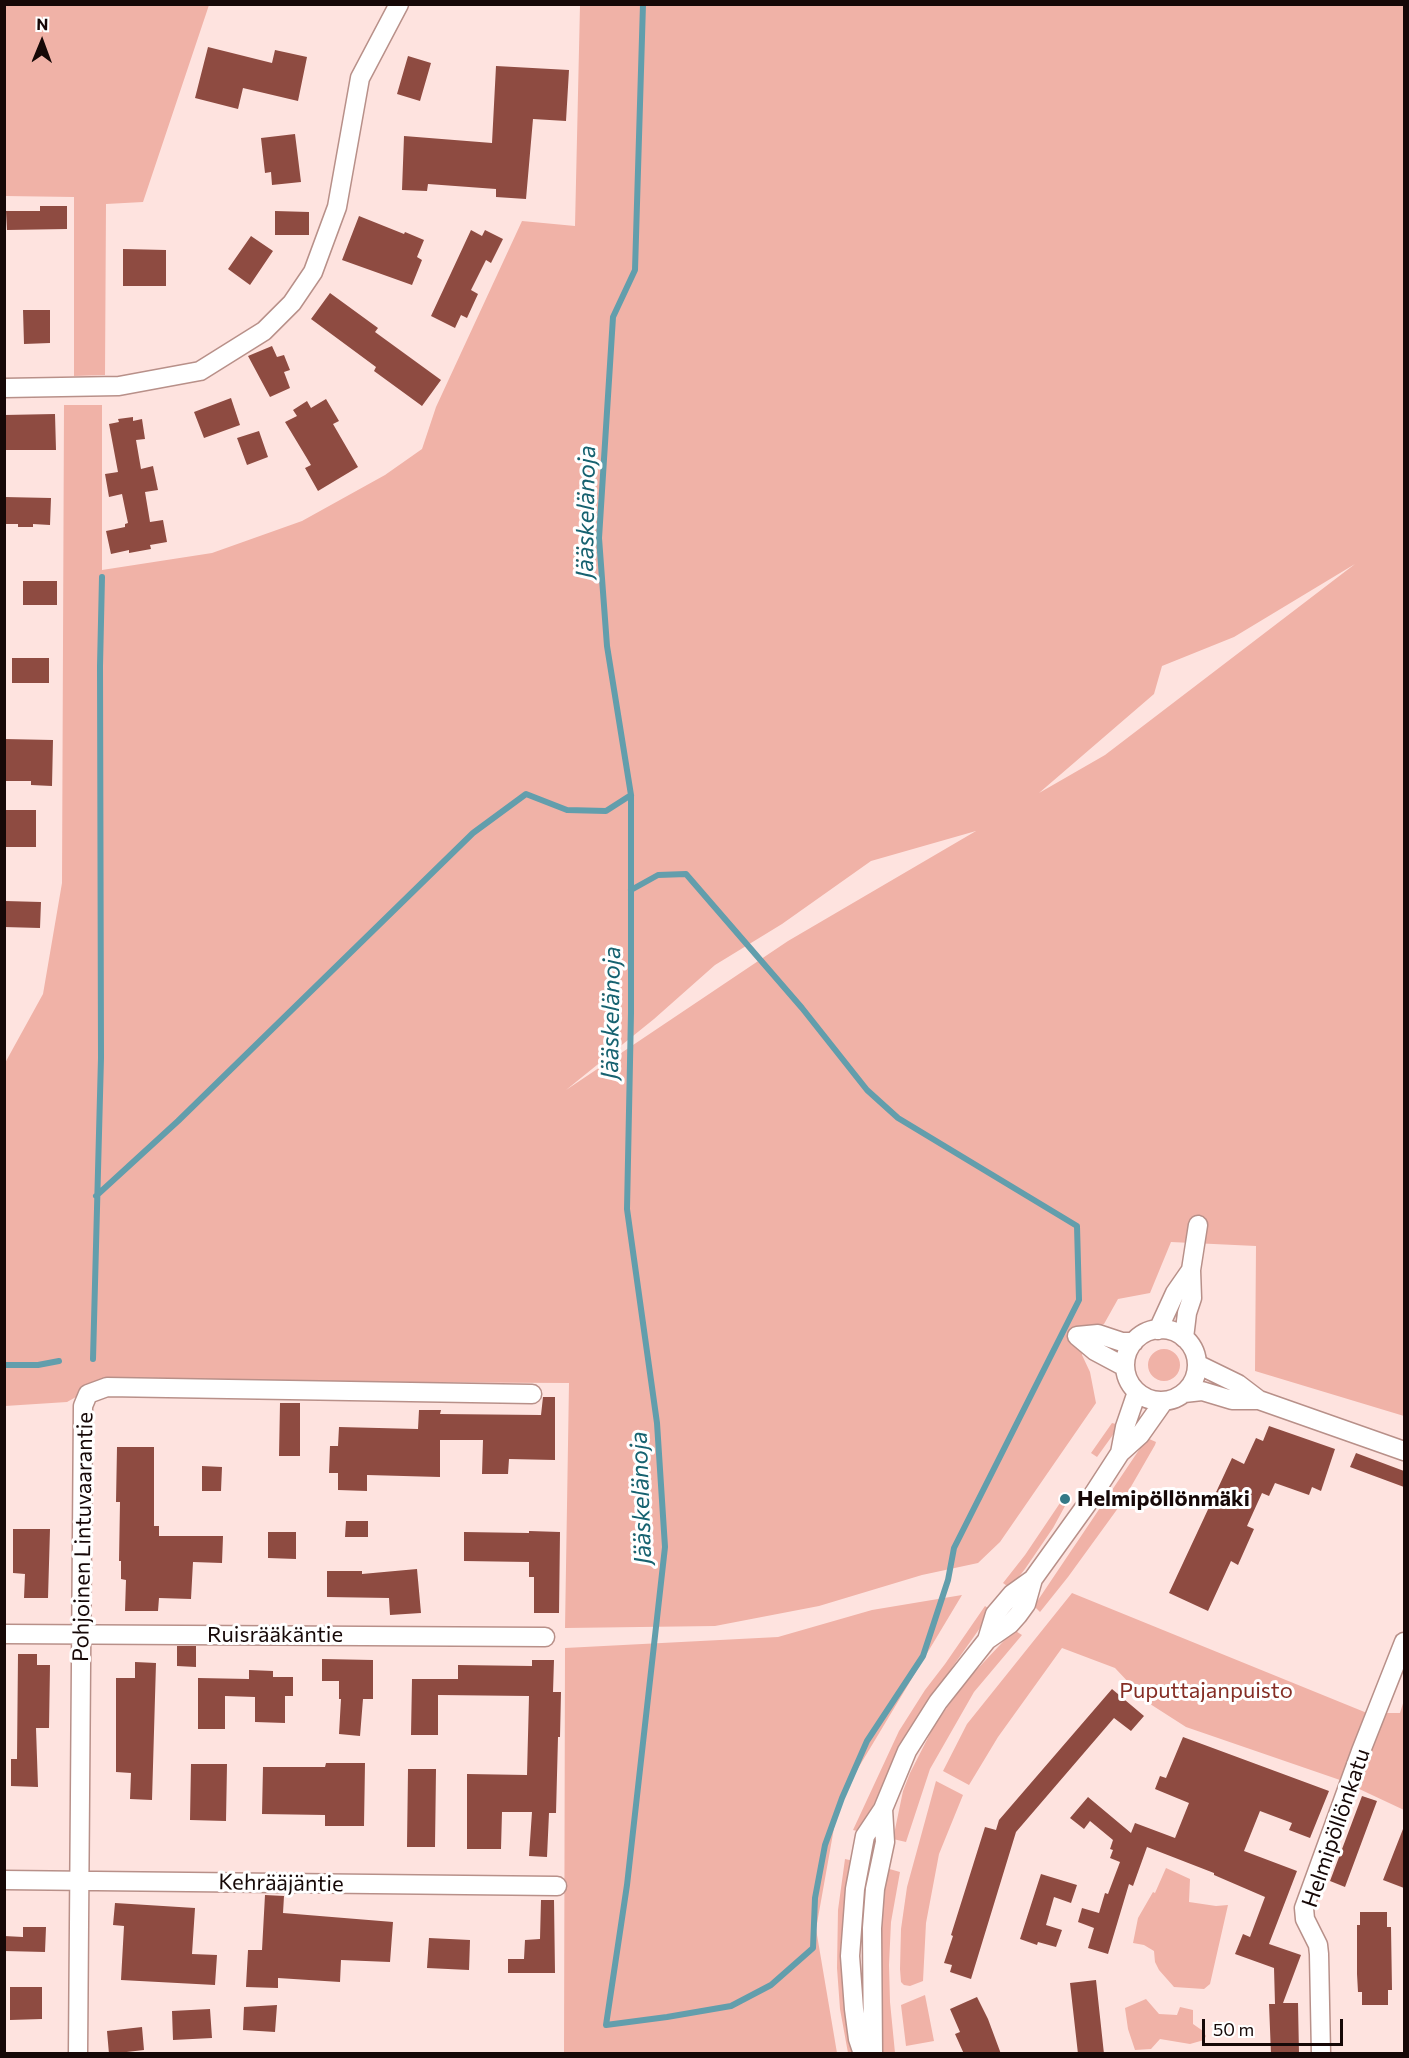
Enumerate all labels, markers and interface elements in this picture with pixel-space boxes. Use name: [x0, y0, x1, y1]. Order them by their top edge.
north arrow: [12, 12, 72, 72]
text: N: [36, 14, 48, 33]
water label: Jääskelänoja: [570, 445, 602, 579]
water label: Jääskelänoja: [595, 946, 627, 1080]
street label: Pohjoinen Lintuvaarantie: [68, 1412, 98, 1662]
water label: Jääskelänoja: [624, 1431, 658, 1565]
place label: Helmipöllönmäki: [1077, 1486, 1250, 1512]
marker: Helmipöllönmäki: [1058, 1492, 1072, 1506]
street label: Ruisrääkäntie: [207, 1622, 343, 1648]
park label: Puputtajanpuisto: [1119, 1678, 1293, 1704]
street label: Helmipöllönkatu: [1296, 1745, 1376, 1911]
street label: Kehrääjäntie: [218, 1869, 344, 1897]
scale bar: [1205, 2007, 1346, 2045]
text: 50 m: [1213, 2018, 1254, 2040]

